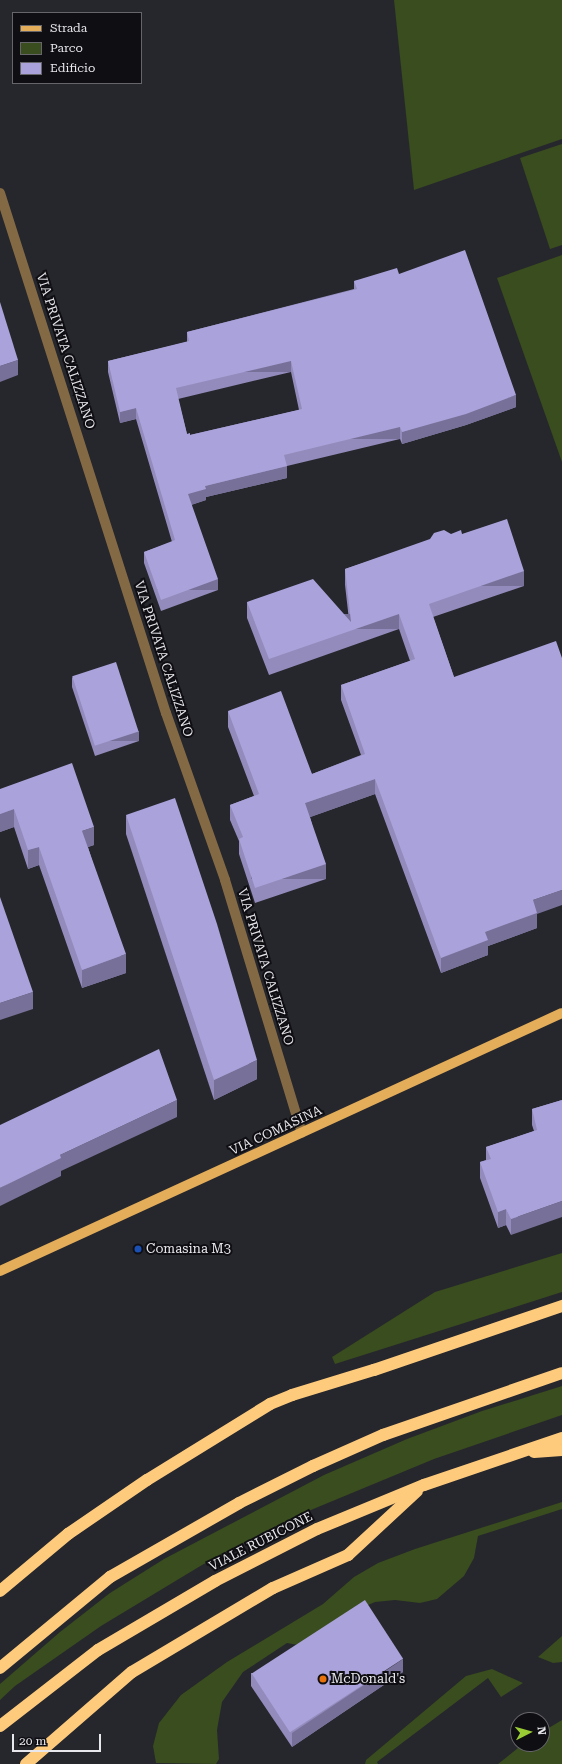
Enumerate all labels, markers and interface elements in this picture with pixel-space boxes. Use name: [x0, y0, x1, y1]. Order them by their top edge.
legend: [12, 12, 142, 84]
text: Strada: [50, 21, 87, 35]
text: Parco: [50, 41, 83, 55]
text: Edificio: [50, 61, 95, 75]
street label: VIA PRIVATA CALIZZANO: [32, 271, 98, 431]
street label: VIA PRIVATA CALIZZANO: [130, 579, 196, 739]
street label: VIA PRIVATA CALIZZANO: [234, 887, 296, 1047]
street label: VIA COMASINA: [227, 1103, 325, 1159]
place label: Comasina M3: [146, 1241, 231, 1257]
marker: Comasina M3: [133, 1244, 143, 1254]
street label: VIALE RUBICONE: [207, 1509, 315, 1575]
place label: McDonald's: [331, 1671, 405, 1687]
marker: McDonald's: [318, 1674, 328, 1684]
north arrow: [510, 1712, 550, 1752]
scale bar: [14, 1726, 103, 1752]
text: N: [535, 1726, 548, 1736]
text: 20 m: [19, 1734, 46, 1748]

